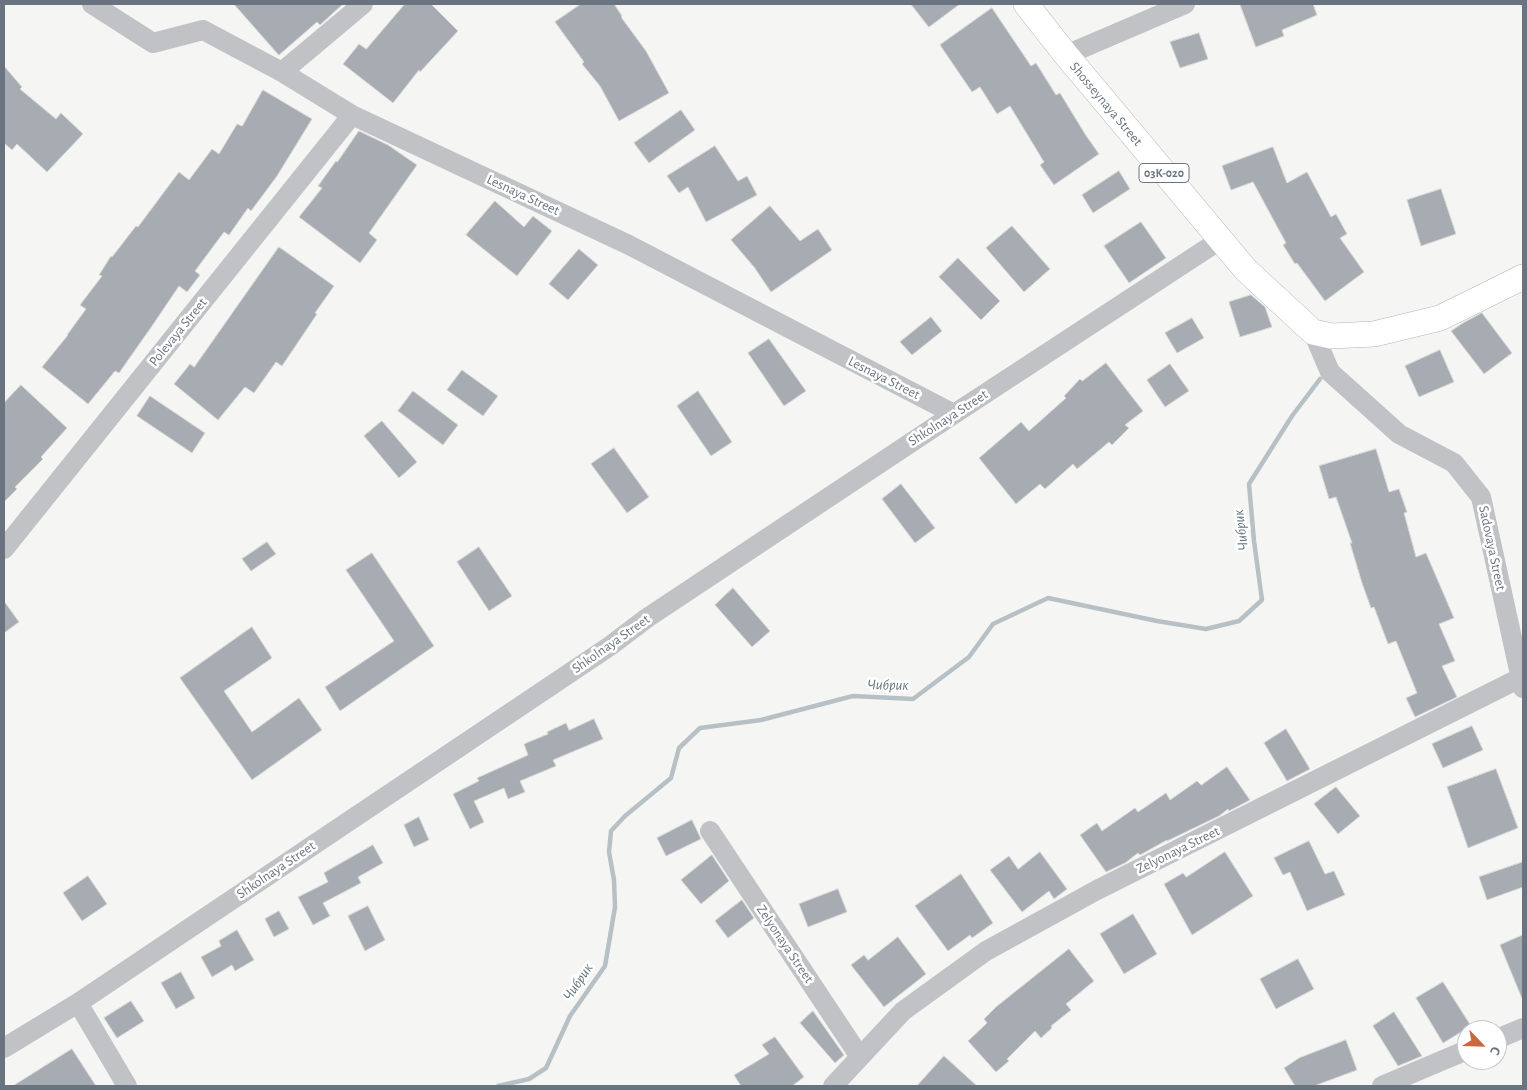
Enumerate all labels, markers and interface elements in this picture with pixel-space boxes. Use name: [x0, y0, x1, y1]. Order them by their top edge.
street label: Shosseynaya Street: [1066, 59, 1146, 149]
road number: 03К-020: [1139, 164, 1189, 182]
street label: Lesnaya Street: [484, 171, 562, 219]
street label: Polevaya Street: [145, 294, 211, 370]
street label: Lesnaya Street: [845, 353, 923, 403]
street label: Shkolnaya Street: [905, 386, 991, 450]
street label: Sadovaya Street: [1475, 504, 1509, 592]
water label: Чибрик: [1230, 508, 1252, 552]
street label: Shkolnaya Street: [569, 611, 653, 677]
water label: Чибрик: [867, 676, 909, 694]
street label: Zelyonaya Street: [1134, 823, 1222, 877]
street label: Shkolnaya Street: [233, 838, 319, 902]
street label: Zelyonaya Street: [753, 902, 817, 986]
water label: Чибрик: [559, 960, 597, 1004]
north arrow: [1457, 1020, 1507, 1070]
text: С: [1487, 1044, 1503, 1057]

